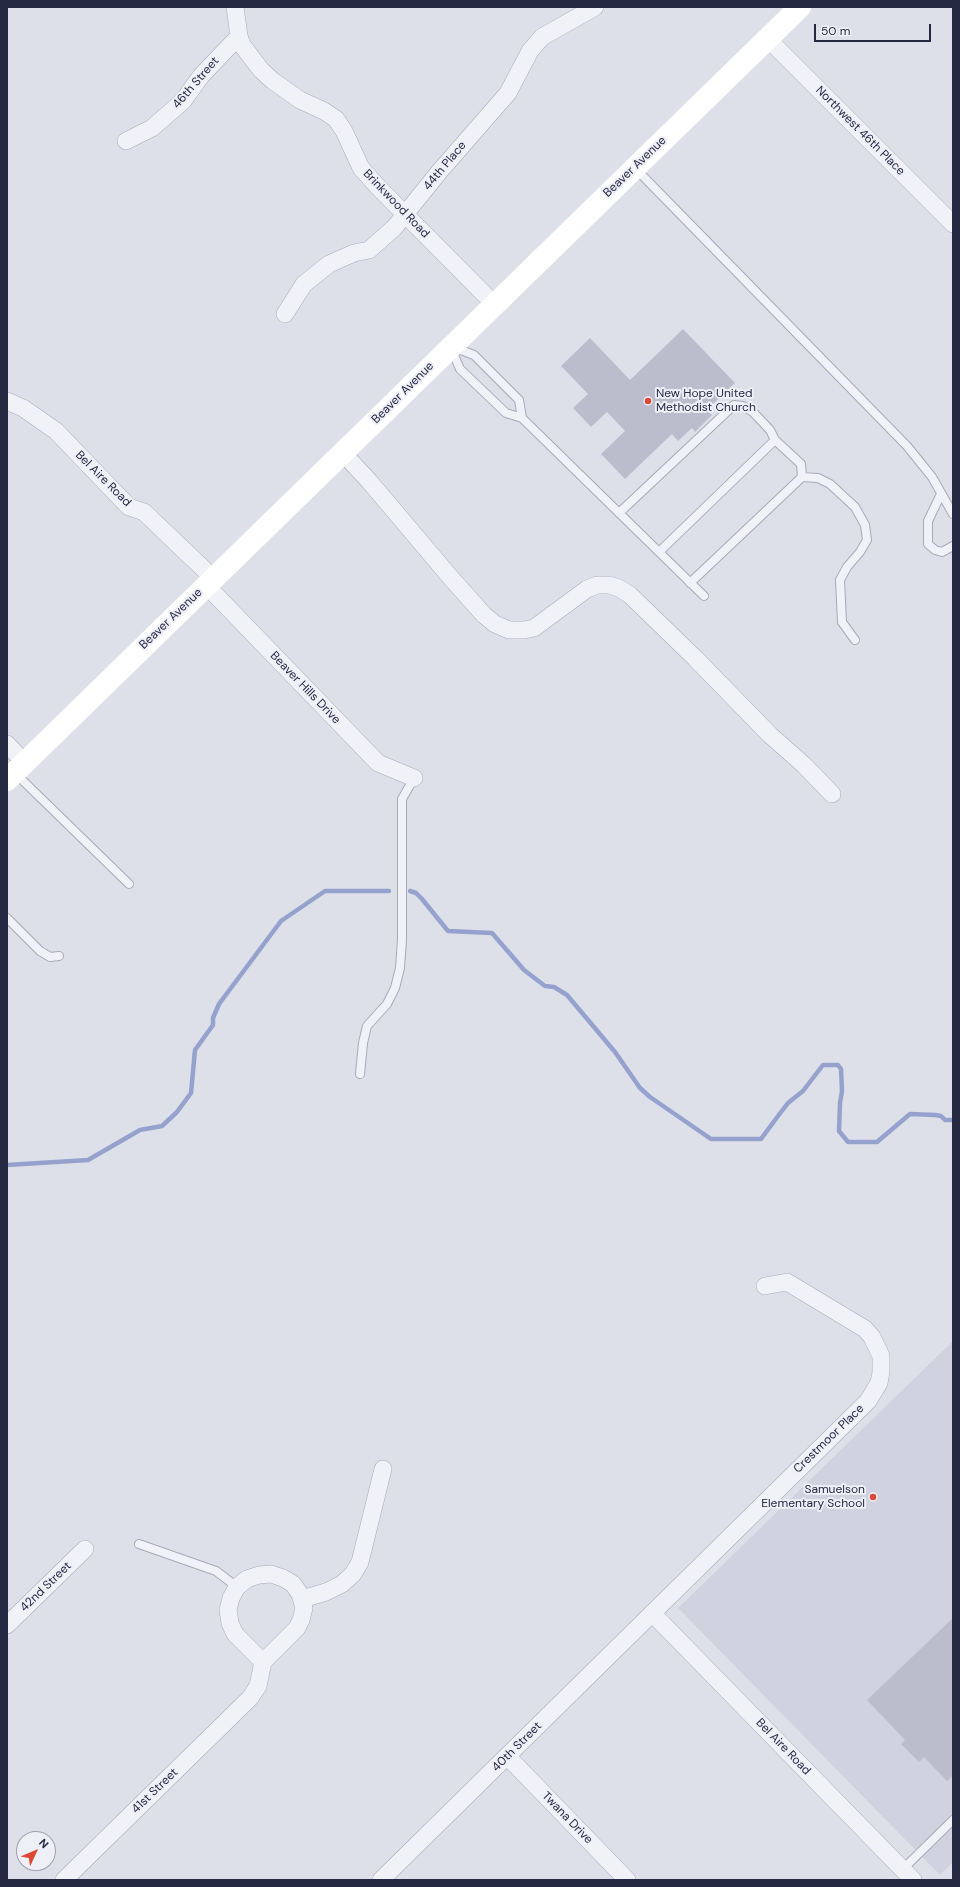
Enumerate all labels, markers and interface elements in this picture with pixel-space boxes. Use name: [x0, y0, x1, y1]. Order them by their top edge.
scale bar: [816, 16, 933, 42]
text: 50 m: [821, 23, 850, 39]
street label: 46th Street: [170, 54, 222, 112]
street label: Northwest 46th Place: [812, 83, 908, 179]
street label: Beaver Avenue: [601, 133, 669, 201]
street label: 44th Place: [420, 139, 470, 193]
street label: Brinkwood Road: [360, 167, 432, 241]
street label: Beaver Avenue: [369, 359, 437, 427]
place label: New Hope United Methodist Church: [656, 387, 756, 415]
marker: New Hope United Methodist Church: [643, 396, 653, 406]
street label: Bel Aire Road: [72, 448, 134, 510]
street label: Beaver Avenue: [137, 585, 205, 653]
street label: Beaver Hills Drive: [267, 649, 343, 727]
street label: Crestmoor Place: [791, 1402, 867, 1476]
place label: Samuelson Elementary School: [761, 1483, 865, 1511]
marker: Samuelson Elementary School: [868, 1492, 878, 1502]
street label: 42nd Street: [17, 1559, 75, 1615]
street label: Bel Aire Road: [752, 1716, 814, 1778]
street label: 40th Street: [489, 1719, 545, 1775]
street label: 41st Street: [129, 1765, 181, 1817]
street label: Twana Drive: [539, 1789, 595, 1847]
north arrow: [16, 1831, 56, 1871]
text: N: [36, 1836, 52, 1851]

